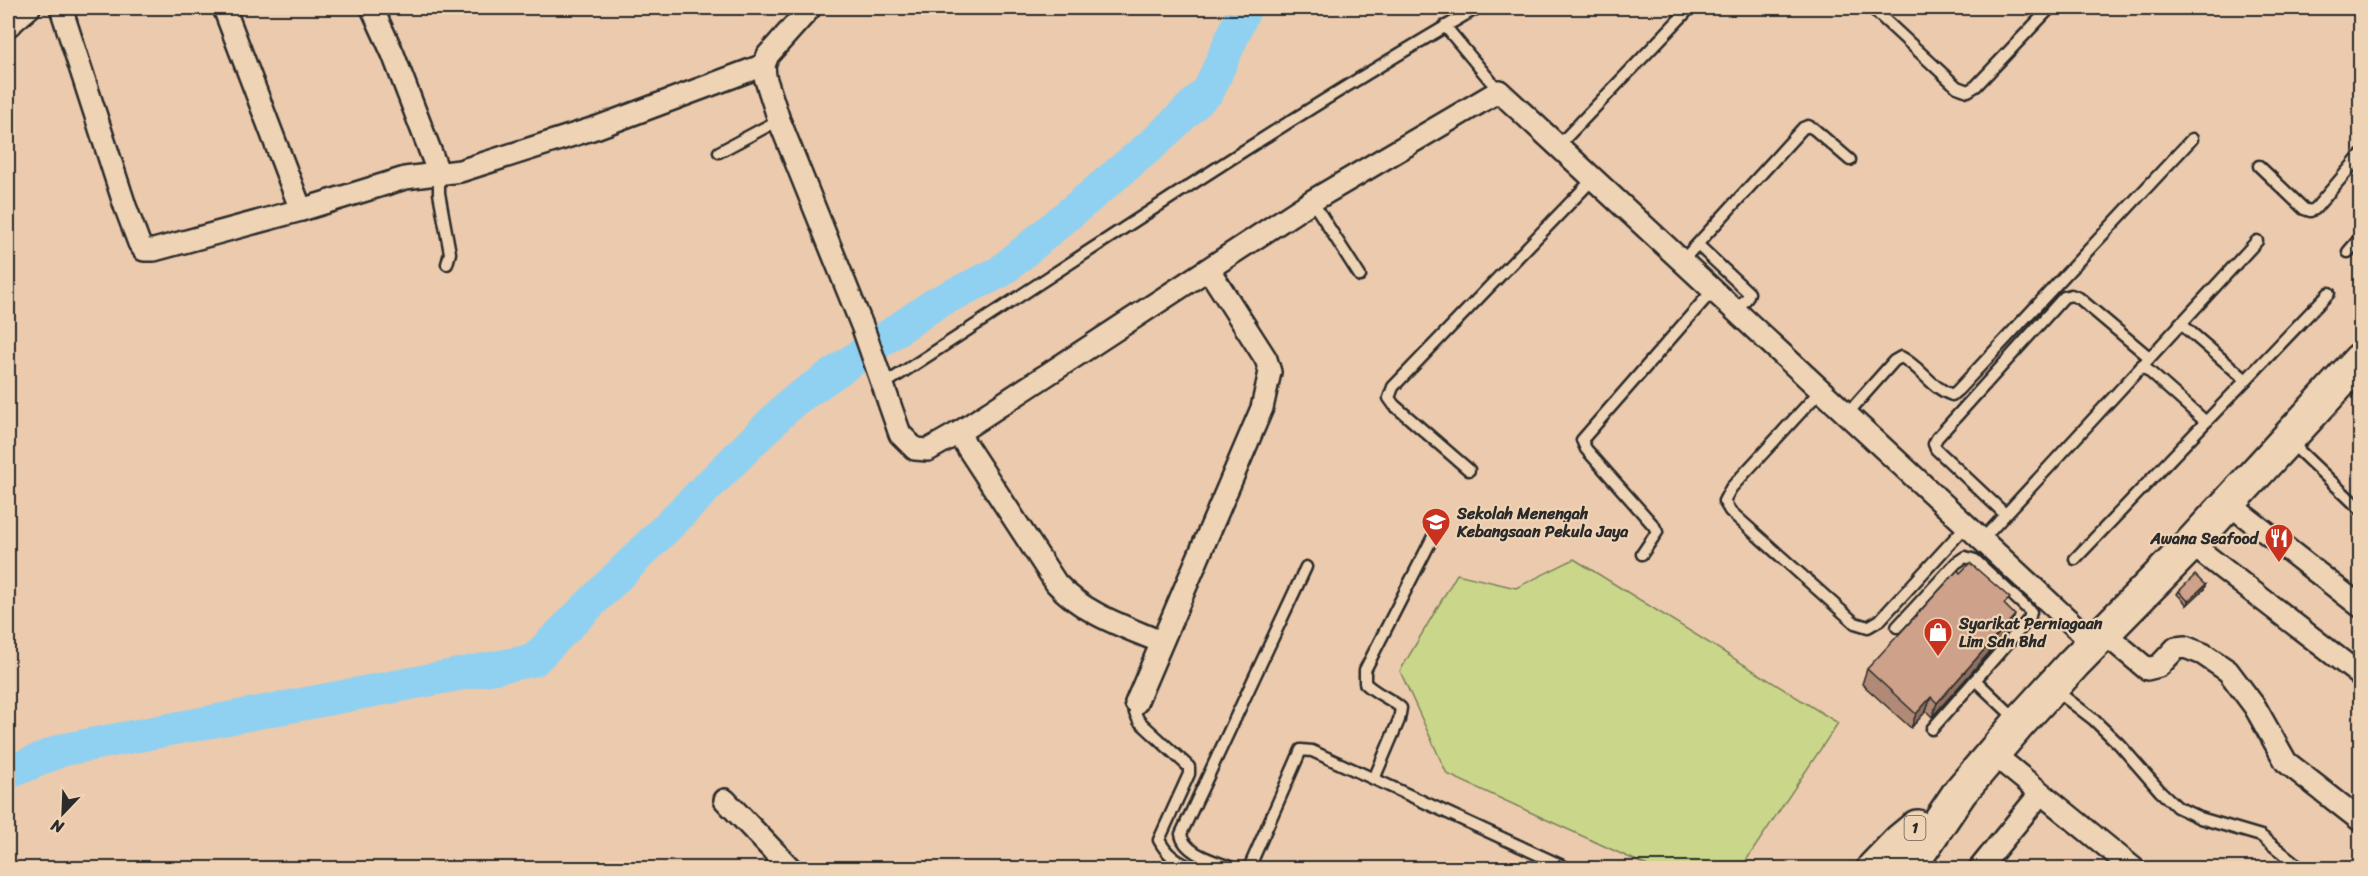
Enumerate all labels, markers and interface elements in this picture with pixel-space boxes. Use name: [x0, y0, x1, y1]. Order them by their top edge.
place label: Sekolah Menengah Kebangsaan Pekula Jaya: [1456, 499, 1629, 546]
school or university icon: Sekolah Menengah Kebangsaan Pekula Jaya: [1420, 506, 1452, 548]
restaurant icon: Awana Seafood: [2263, 522, 2295, 564]
place label: Awana Seafood: [2149, 524, 2260, 553]
place label: Syarikat Perniagaan Lim Sdn Bhd: [1958, 609, 2103, 656]
shop icon: Syarikat Perniagaan Lim Sdn Bhd: [1922, 616, 1954, 658]
north arrow: [33, 783, 93, 843]
text: N: [46, 810, 69, 842]
road number: 1: [1904, 816, 1926, 840]

